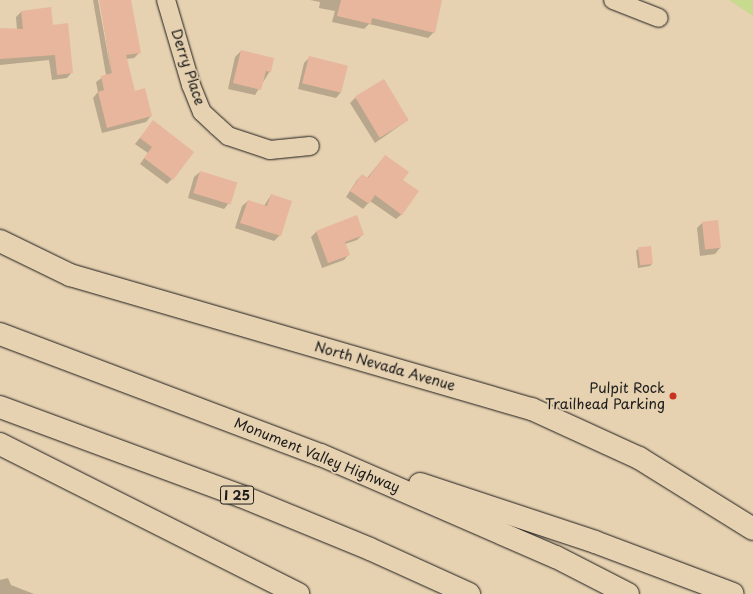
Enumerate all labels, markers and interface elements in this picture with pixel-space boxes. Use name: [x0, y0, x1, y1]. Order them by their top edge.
street label: Derry Place: [168, 27, 208, 107]
street label: North Nevada Avenue: [312, 338, 458, 394]
place label: Pulpit Rock Trailhead Parking: [544, 380, 665, 412]
marker: Pulpit Rock Trailhead Parking: [668, 391, 678, 401]
street label: Monument Valley Highway: [231, 414, 403, 496]
road number: I 25: [220, 484, 254, 506]

